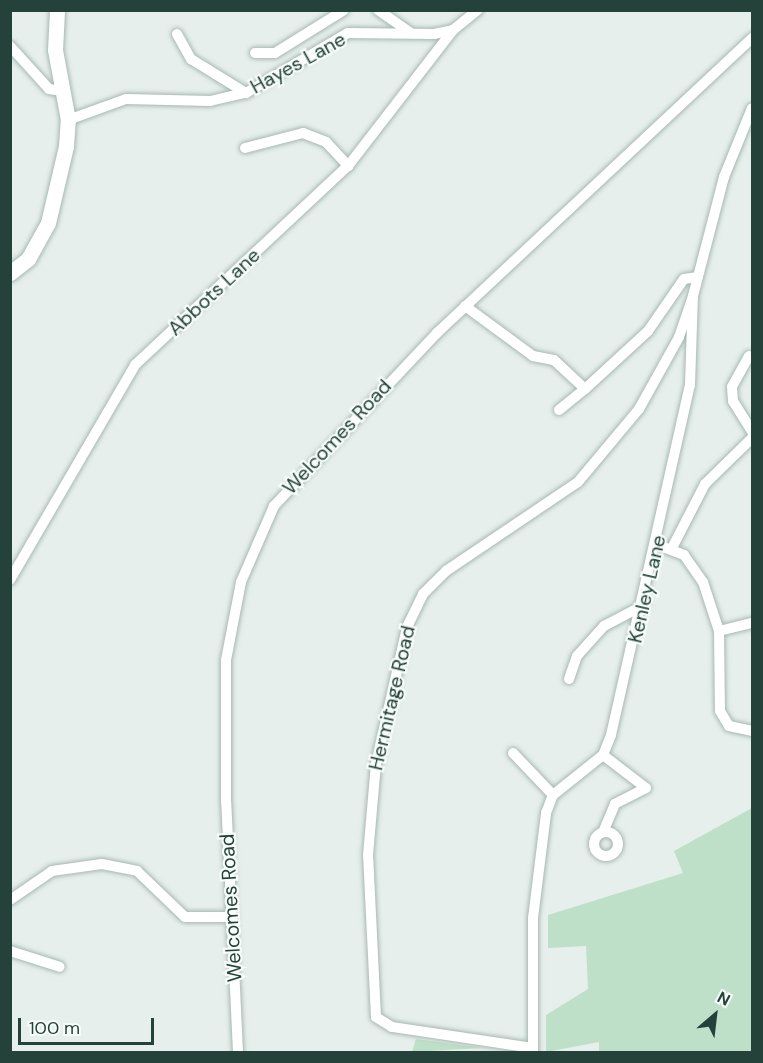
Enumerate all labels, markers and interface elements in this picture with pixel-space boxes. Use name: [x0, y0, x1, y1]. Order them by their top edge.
street label: Hayes Lane: [246, 27, 350, 99]
street label: Abbots Lane: [163, 243, 265, 341]
street label: Welcomes Road: [278, 374, 396, 500]
street label: Kenley Lane: [623, 533, 671, 645]
street label: Hermitage Road: [364, 623, 420, 773]
street label: Welcomes Road: [215, 833, 247, 983]
north arrow: [685, 985, 745, 1045]
text: N: [714, 987, 734, 1011]
scale bar: [21, 1006, 158, 1044]
text: 100 m: [29, 1016, 80, 1040]

